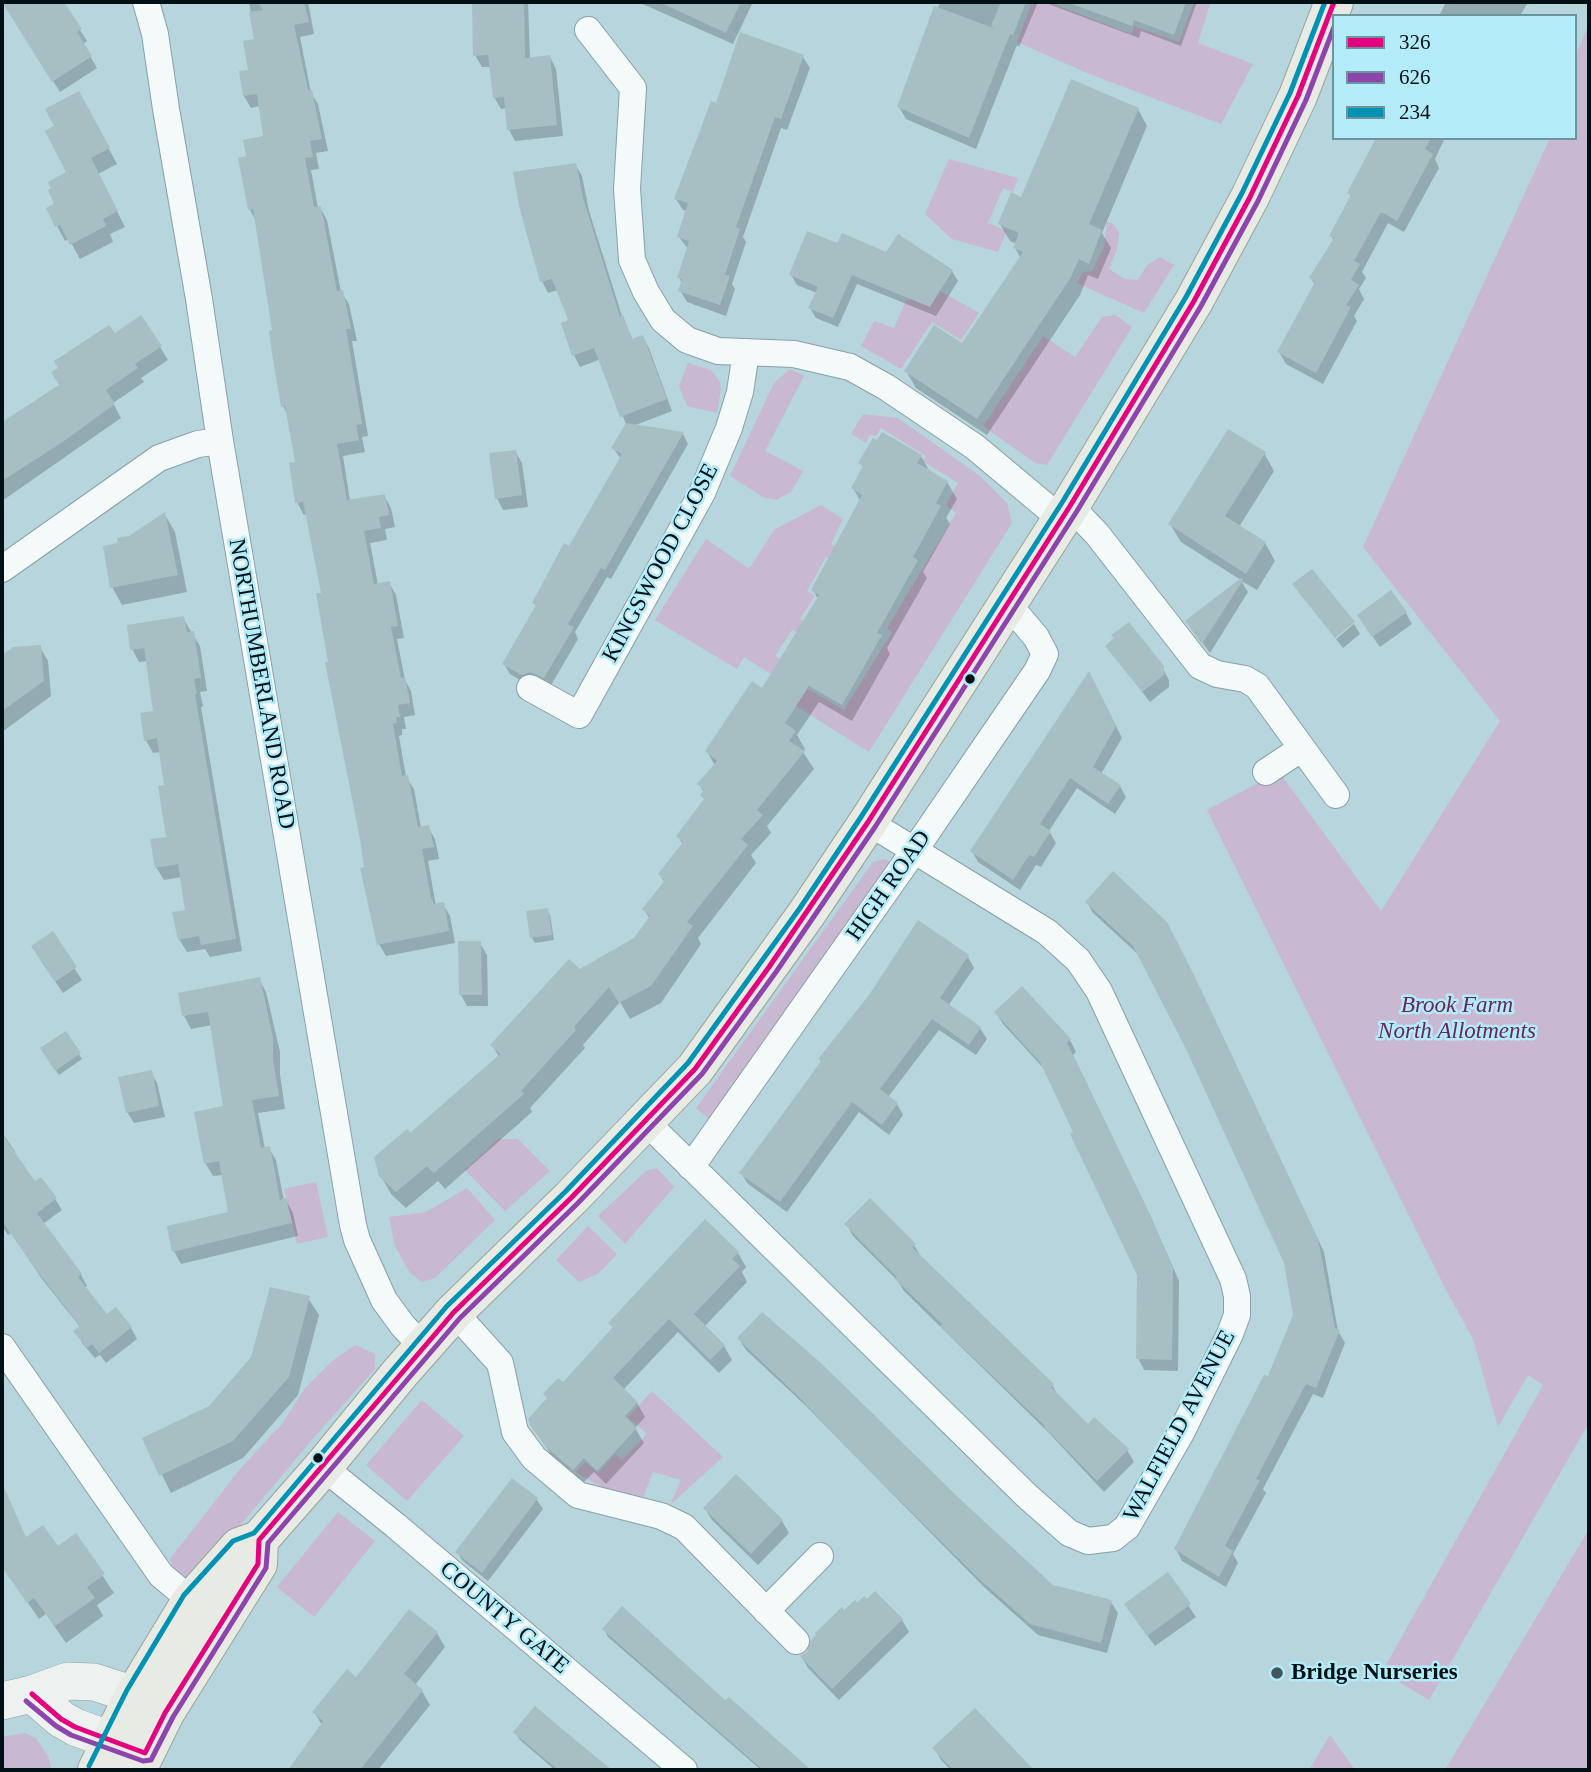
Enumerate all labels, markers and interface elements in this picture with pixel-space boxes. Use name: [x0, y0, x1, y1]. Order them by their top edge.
legend: [1332, 14, 1577, 140]
text: 326: [1399, 30, 1431, 54]
text: 626: [1399, 65, 1431, 89]
text: 234: [1399, 100, 1431, 124]
street label: KINGSWOOD CLOSE: [597, 459, 725, 667]
street label: NORTHUMBERLAND ROAD: [222, 537, 300, 831]
unlabelled marker: [963, 672, 977, 686]
street label: HIGH ROAD: [841, 825, 937, 947]
park label: Brook Farm North Allotments: [1378, 992, 1536, 1046]
street label: WALFIELD AVENUE: [1118, 1326, 1242, 1526]
unlabelled marker: [311, 1451, 325, 1465]
street label: COUNTY GATE: [434, 1556, 574, 1680]
place label: Bridge Nurseries: [1291, 1659, 1458, 1687]
marker: Bridge Nurseries: [1269, 1665, 1285, 1681]

